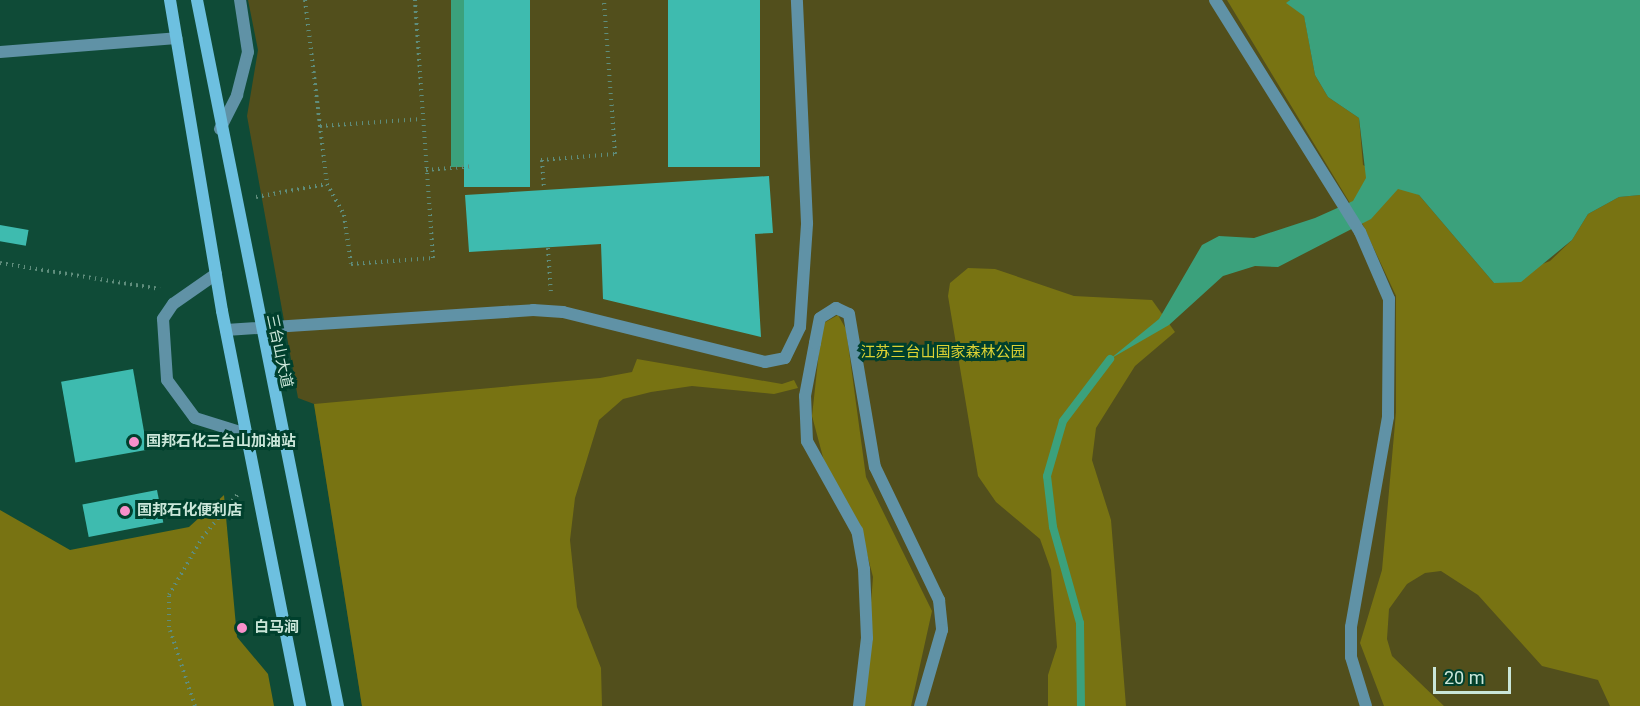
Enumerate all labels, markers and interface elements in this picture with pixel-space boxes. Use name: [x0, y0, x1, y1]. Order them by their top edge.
street label: 三台山大道: [262, 312, 296, 390]
park label: 江苏三台山国家森林公园: [861, 344, 1025, 362]
place label: 国邦石化三台山加油站: [146, 433, 296, 451]
marker: 国邦石化三台山加油站: [127, 435, 141, 449]
place label: 国邦石化便利店: [137, 502, 242, 520]
marker: 国邦石化便利店: [118, 504, 132, 518]
place label: 白马涧: [254, 619, 299, 637]
marker: 白马涧: [235, 621, 249, 635]
scale bar: [1436, 655, 1514, 693]
text: 20 m: [1444, 667, 1484, 688]

